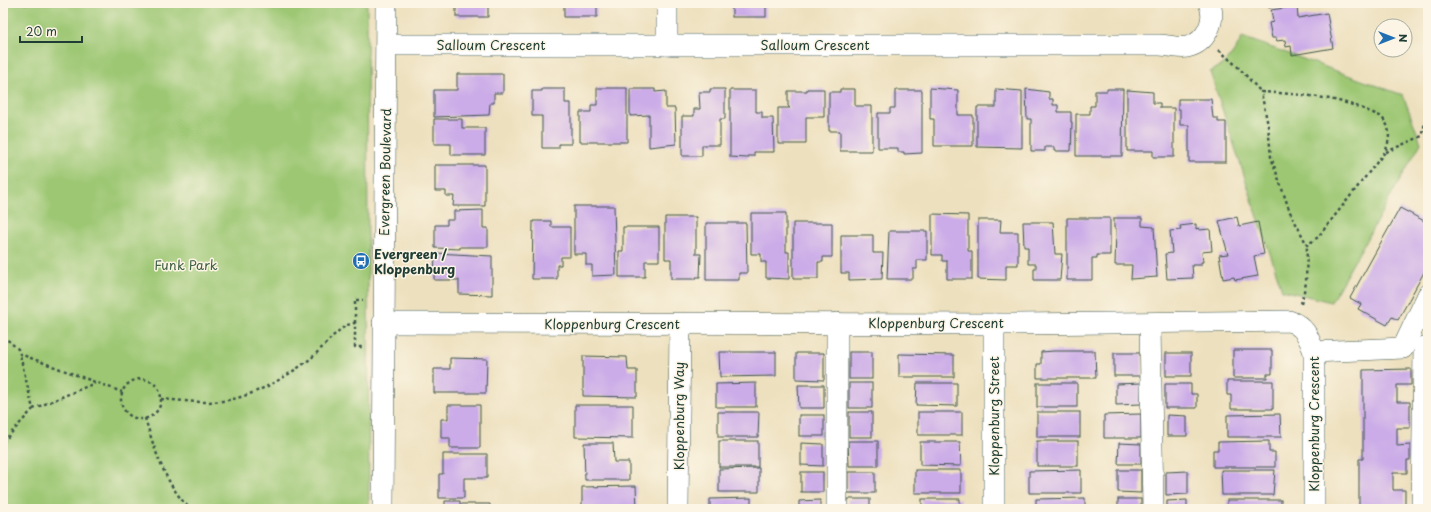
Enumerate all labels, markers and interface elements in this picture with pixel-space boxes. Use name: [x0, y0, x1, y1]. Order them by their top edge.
scale bar: [20, 18, 82, 44]
north arrow: [1373, 18, 1413, 58]
text: 20 m: [26, 22, 57, 40]
text: N: [1395, 34, 1412, 43]
street label: Salloum Crescent: [436, 35, 546, 54]
street label: Salloum Crescent: [760, 35, 870, 54]
street label: Evergreen Boulevard: [374, 108, 395, 236]
place label: Evergreen / Kloppenburg: [374, 244, 455, 278]
bus stop icon: Evergreen / Kloppenburg: [351, 251, 371, 271]
park label: Funk Park: [154, 255, 218, 274]
street label: Kloppenburg Crescent: [868, 313, 1004, 332]
street label: Kloppenburg Crescent: [544, 314, 680, 333]
street label: Kloppenburg Street: [984, 356, 1003, 476]
street label: Kloppenburg Crescent: [1304, 356, 1323, 492]
street label: Kloppenburg Way: [669, 362, 688, 470]

